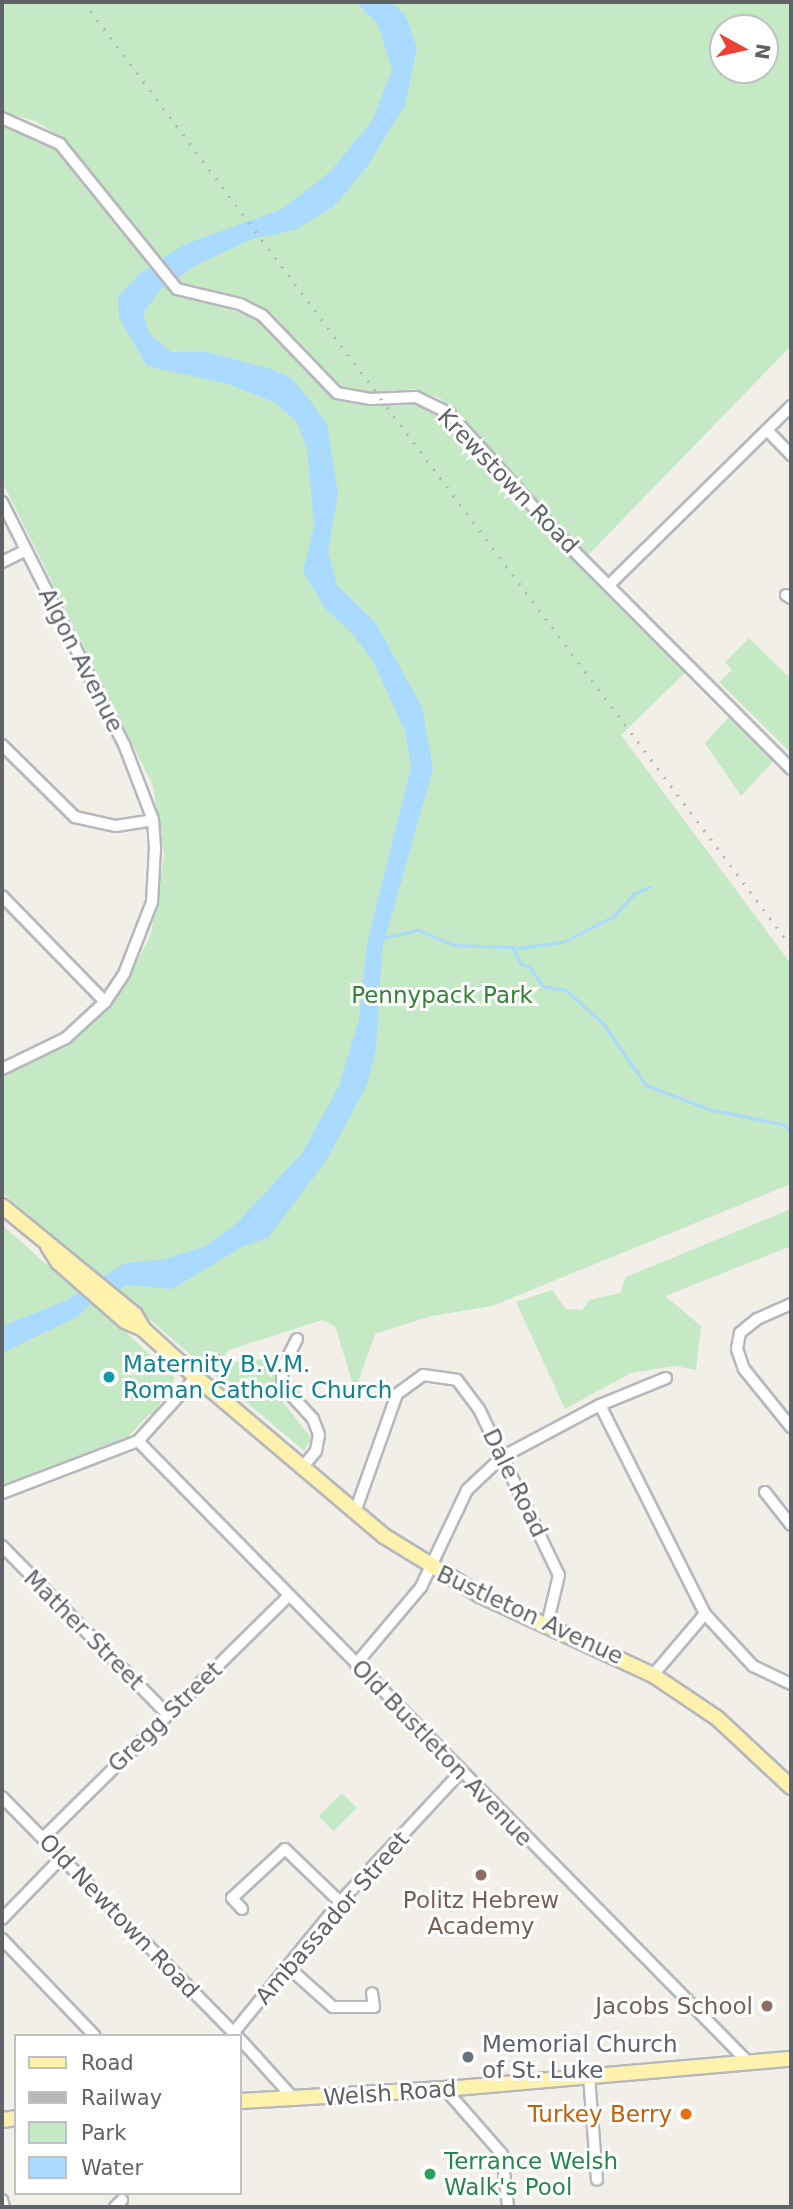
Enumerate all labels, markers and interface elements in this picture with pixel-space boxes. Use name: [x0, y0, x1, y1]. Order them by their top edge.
north arrow: [709, 14, 779, 84]
text: N: [751, 42, 775, 61]
street label: Krewstown Road: [432, 403, 584, 559]
street label: Algon Avenue: [33, 583, 129, 737]
park label: Pennypack Park: [351, 981, 533, 1009]
place label: Maternity B.V.M. Roman Catholic Church: [123, 1350, 392, 1404]
marker: Maternity B.V.M. Roman Catholic Church: [101, 1369, 117, 1385]
street label: Dale Road: [477, 1424, 553, 1542]
street label: Bustleton Avenue: [432, 1560, 628, 1670]
street label: Mather Street: [18, 1564, 150, 1696]
street label: Old Bustleton Avenue: [346, 1654, 538, 1852]
street label: Gregg Street: [102, 1656, 228, 1778]
street label: Ambassador Street: [249, 1826, 415, 2010]
street label: Old Newtown Road: [33, 1828, 205, 2004]
marker: Politz Hebrew Academy: [473, 1867, 489, 1883]
place label: Politz Hebrew Academy: [403, 1886, 559, 1940]
place label: Jacobs School: [595, 1992, 753, 2020]
marker: Jacobs School: [759, 1998, 775, 2014]
place label: Memorial Church of St. Luke: [482, 2030, 678, 2084]
legend: [14, 2034, 242, 2195]
marker: Memorial Church of St. Luke: [460, 2049, 476, 2065]
text: Road: [81, 2051, 134, 2075]
street label: Welsh Road: [322, 2075, 458, 2111]
text: Railway: [81, 2086, 162, 2110]
place label: Turkey Berry: [528, 2100, 672, 2128]
marker: Turkey Berry: [678, 2106, 694, 2122]
text: Park: [81, 2121, 126, 2145]
place label: Terrance Welsh Walk's Pool: [444, 2147, 618, 2201]
text: Water: [81, 2156, 143, 2180]
marker: Terrance Welsh Walk's Pool: [422, 2166, 438, 2182]

